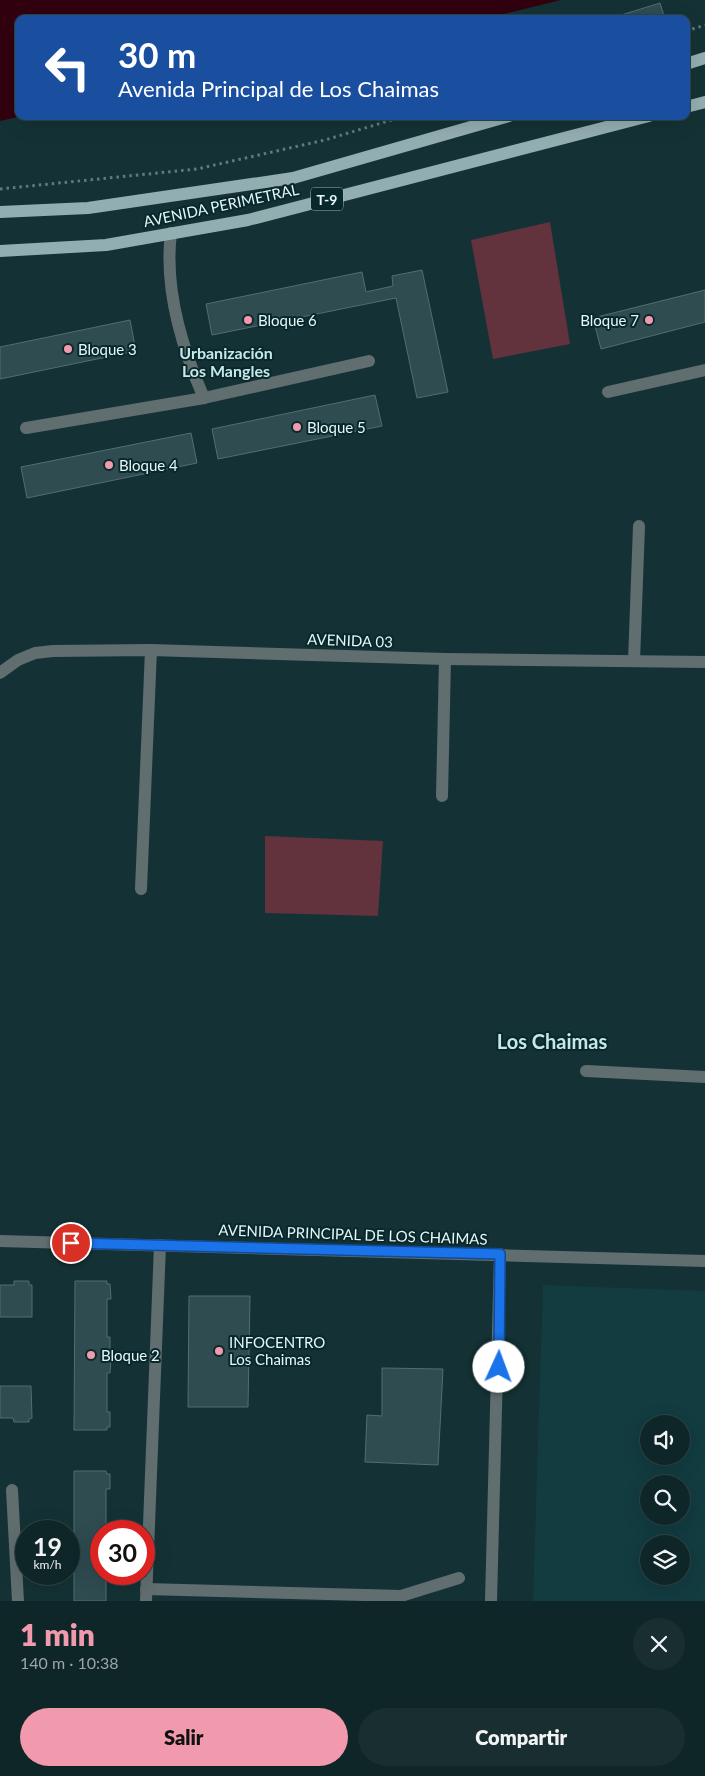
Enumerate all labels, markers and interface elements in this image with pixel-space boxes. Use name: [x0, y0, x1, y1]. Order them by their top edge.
text: 30 m: [118, 33, 196, 75]
icon: left: [35, 35, 100, 100]
text: Avenida Principal de Los Chaimas: [118, 75, 439, 102]
street label: AVENIDA PERIMETRAL: [142, 180, 301, 230]
road number: T-9: [311, 188, 343, 210]
place label: Bloque 6: [258, 311, 317, 329]
place label: Bloque 7: [580, 311, 639, 329]
marker: Bloque 6: [242, 314, 254, 326]
marker: Bloque 7: [643, 314, 655, 326]
place label: Bloque 3: [78, 340, 137, 358]
marker: Bloque 3: [62, 343, 74, 355]
district label: Urbanización Los Mangles: [179, 343, 273, 380]
place label: Bloque 5: [307, 418, 366, 436]
marker: Bloque 5: [291, 421, 303, 433]
place label: Bloque 4: [119, 456, 178, 474]
marker: Bloque 4: [103, 459, 115, 471]
street label: AVENIDA 03: [307, 630, 393, 650]
district label: Los Chaimas: [497, 1029, 607, 1053]
street label: AVENIDA PRINCIPAL DE LOS CHAIMAS: [218, 1220, 488, 1248]
pin: [50, 1222, 92, 1264]
icon: arrive: [57, 1229, 85, 1257]
place label: INFOCENTRO Los Chaimas: [229, 1333, 325, 1368]
position arrow: [472, 1340, 524, 1392]
marker: INFOCENTRO Los Chaimas: [213, 1345, 225, 1357]
place label: Bloque 2: [101, 1346, 160, 1364]
marker: Bloque 2: [85, 1349, 97, 1361]
map controls: [640, 1415, 690, 1585]
button: sound: [640, 1415, 690, 1465]
button: search: [640, 1475, 690, 1525]
speed limit sign: 30: [90, 1520, 155, 1585]
text: 19: [33, 1531, 62, 1561]
button: layers: [640, 1535, 690, 1585]
text: km/h: [33, 1557, 62, 1572]
text: 1 min: [20, 1616, 95, 1652]
button: close: [633, 1618, 685, 1670]
text: 140 m · 10:38: [20, 1653, 119, 1672]
button: Salir: [20, 1708, 348, 1766]
button: Compartir: [358, 1708, 685, 1766]

